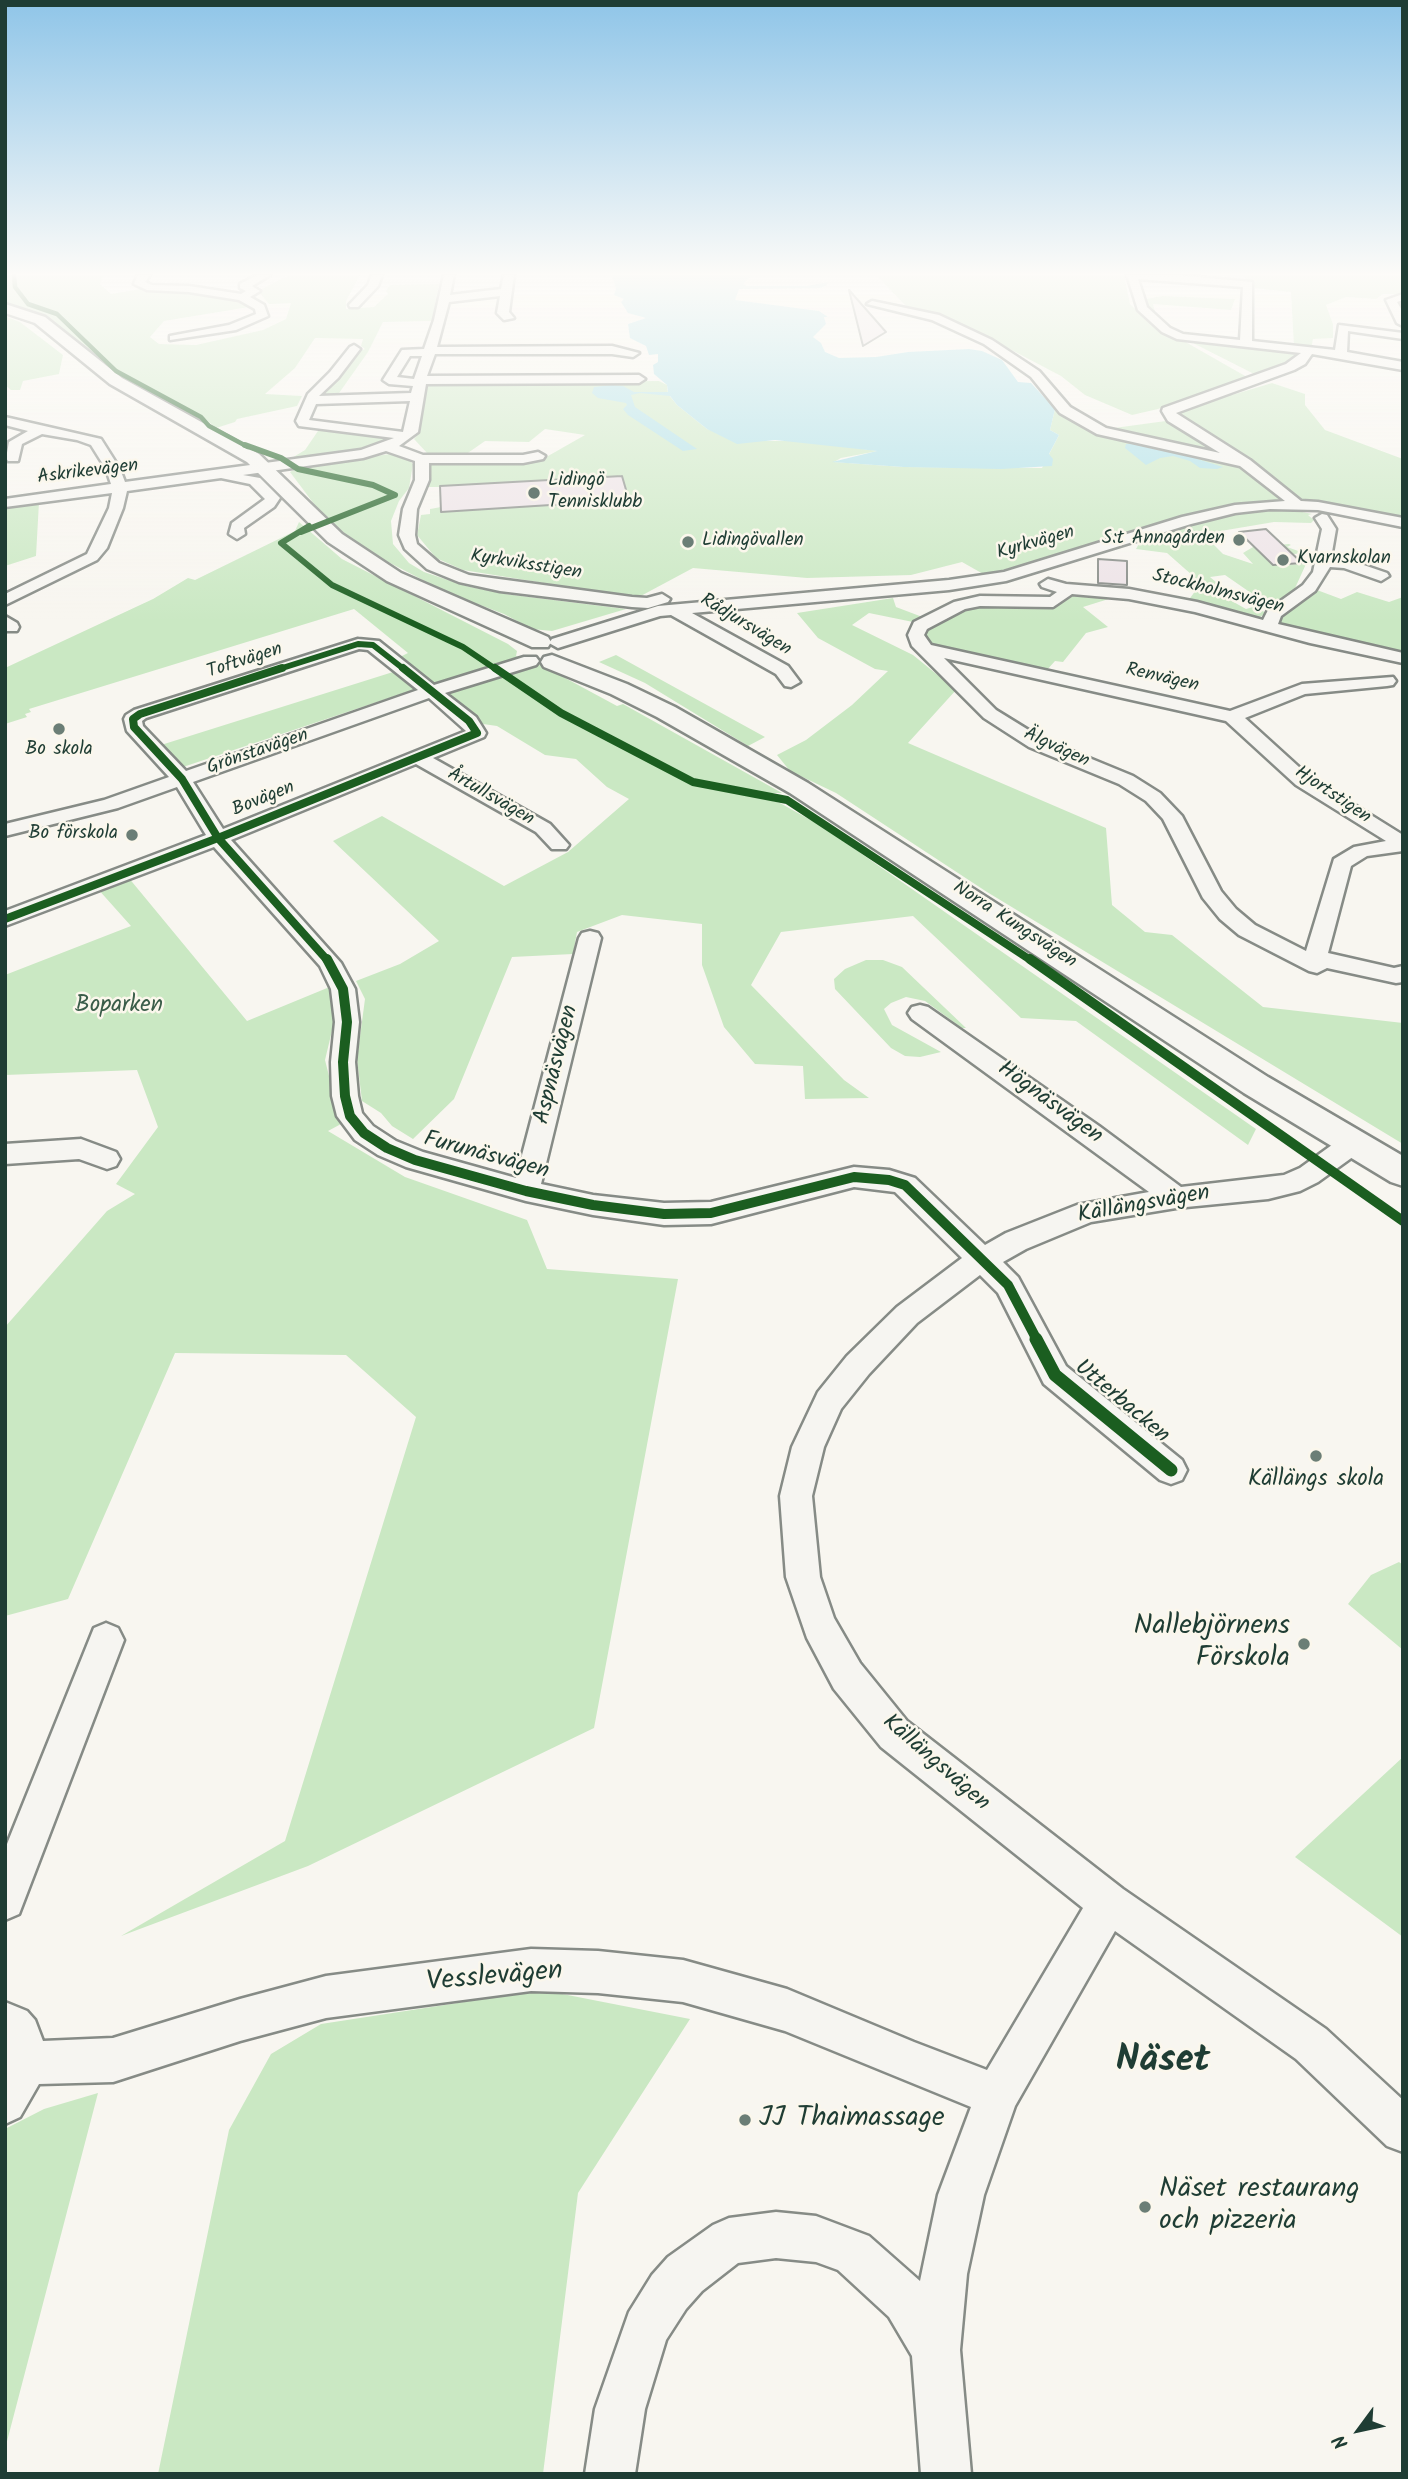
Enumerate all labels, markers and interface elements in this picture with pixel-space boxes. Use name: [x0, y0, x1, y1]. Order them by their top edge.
street label: Askrikevägen: [36, 455, 140, 491]
place label: Lidingö Tennisklubb: [548, 471, 642, 515]
marker: Lidingö Tennisklubb: [526, 485, 542, 501]
street label: Kyrkvägen: [994, 522, 1078, 566]
place label: S:t Annagården: [1102, 529, 1225, 551]
place label: Lidingövallen: [702, 531, 804, 553]
marker: S:t Annagården: [1231, 532, 1247, 548]
marker: Lidingövallen: [680, 534, 696, 550]
street label: Kyrkviksstigen: [469, 546, 583, 586]
place label: Kvarnskolan: [1297, 549, 1391, 571]
marker: Kvarnskolan: [1275, 552, 1291, 568]
street label: Stockholmsvägen: [1150, 566, 1286, 620]
street label: Rådjursvägen: [695, 590, 795, 662]
street label: Toftvägen: [204, 639, 286, 685]
street label: Renvägen: [1123, 660, 1201, 698]
marker: Bo skola: [51, 721, 67, 737]
street label: Älgvägen: [1019, 724, 1093, 774]
street label: Grönstavägen: [204, 725, 312, 781]
place label: Bo skola: [25, 740, 93, 762]
street label: Hjortstigen: [1289, 762, 1375, 830]
street label: Årtullsvägen: [443, 764, 537, 832]
street label: Bovägen: [229, 777, 299, 823]
place label: Bo förskola: [28, 824, 118, 846]
marker: Bo förskola: [124, 827, 140, 843]
street label: Norra Kungsvägen: [948, 878, 1080, 974]
park label: Boparken: [75, 993, 163, 1021]
street label: Aspnäsvägen: [530, 1003, 586, 1127]
street label: Högnäsvägen: [991, 1056, 1107, 1152]
street label: Furunäsvägen: [420, 1127, 552, 1187]
street label: Källängsvägen: [1076, 1181, 1212, 1231]
street label: Utterbacken: [1068, 1355, 1174, 1451]
marker: Källängs skola: [1308, 1448, 1324, 1464]
place label: Källängs skola: [1248, 1467, 1384, 1495]
place label: Nallebjörnens Förskola: [1133, 1611, 1290, 1677]
marker: Nallebjörnens Förskola: [1296, 1636, 1312, 1652]
street label: Källängsvägen: [876, 1710, 994, 1818]
street label: Vesslevägen: [425, 1956, 565, 2002]
district label: Näset: [1116, 2042, 1210, 2086]
place label: JJ Thaimassage: [759, 2103, 945, 2137]
marker: JJ Thaimassage: [737, 2112, 753, 2128]
place label: Näset restaurang och pizzeria: [1159, 2174, 1360, 2240]
marker: Näset restaurang och pizzeria: [1137, 2199, 1153, 2215]
north arrow: [1324, 2395, 1394, 2465]
text: N: [1326, 2428, 1357, 2455]

